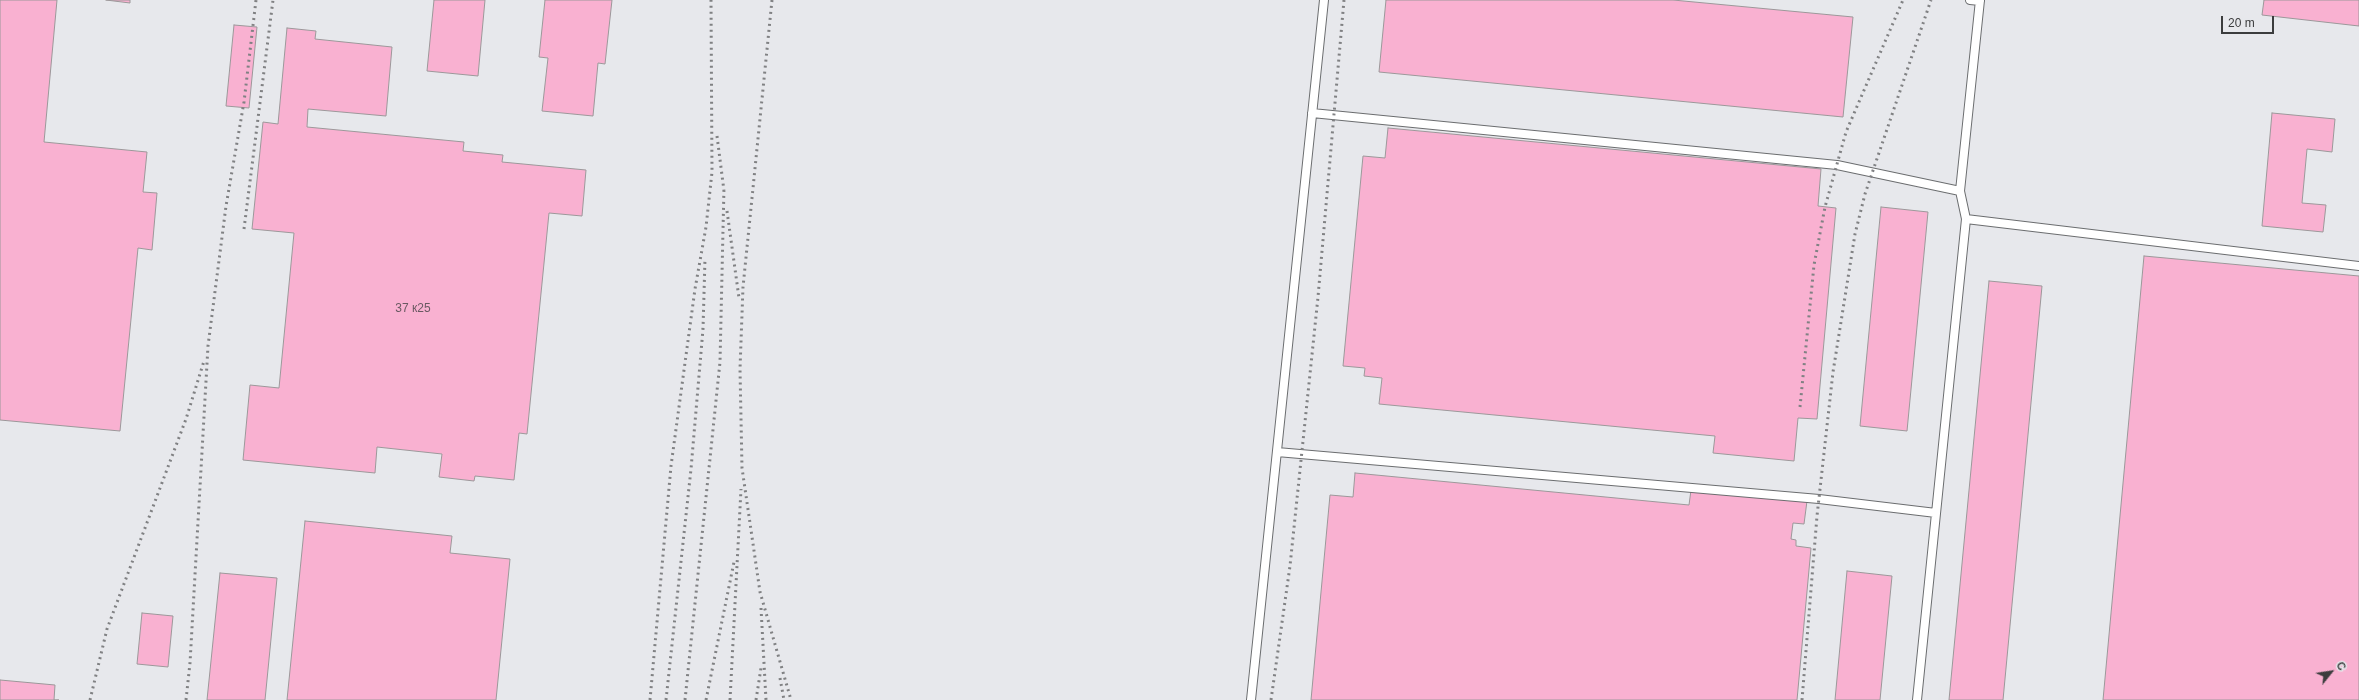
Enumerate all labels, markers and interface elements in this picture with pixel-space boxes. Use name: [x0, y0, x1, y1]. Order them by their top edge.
scale bar: [2223, 8, 2276, 34]
text: 20 m: [2228, 16, 2255, 30]
house number: 37 к25: [395, 302, 431, 316]
north arrow: [2311, 652, 2351, 692]
text: С: [2334, 660, 2349, 672]

